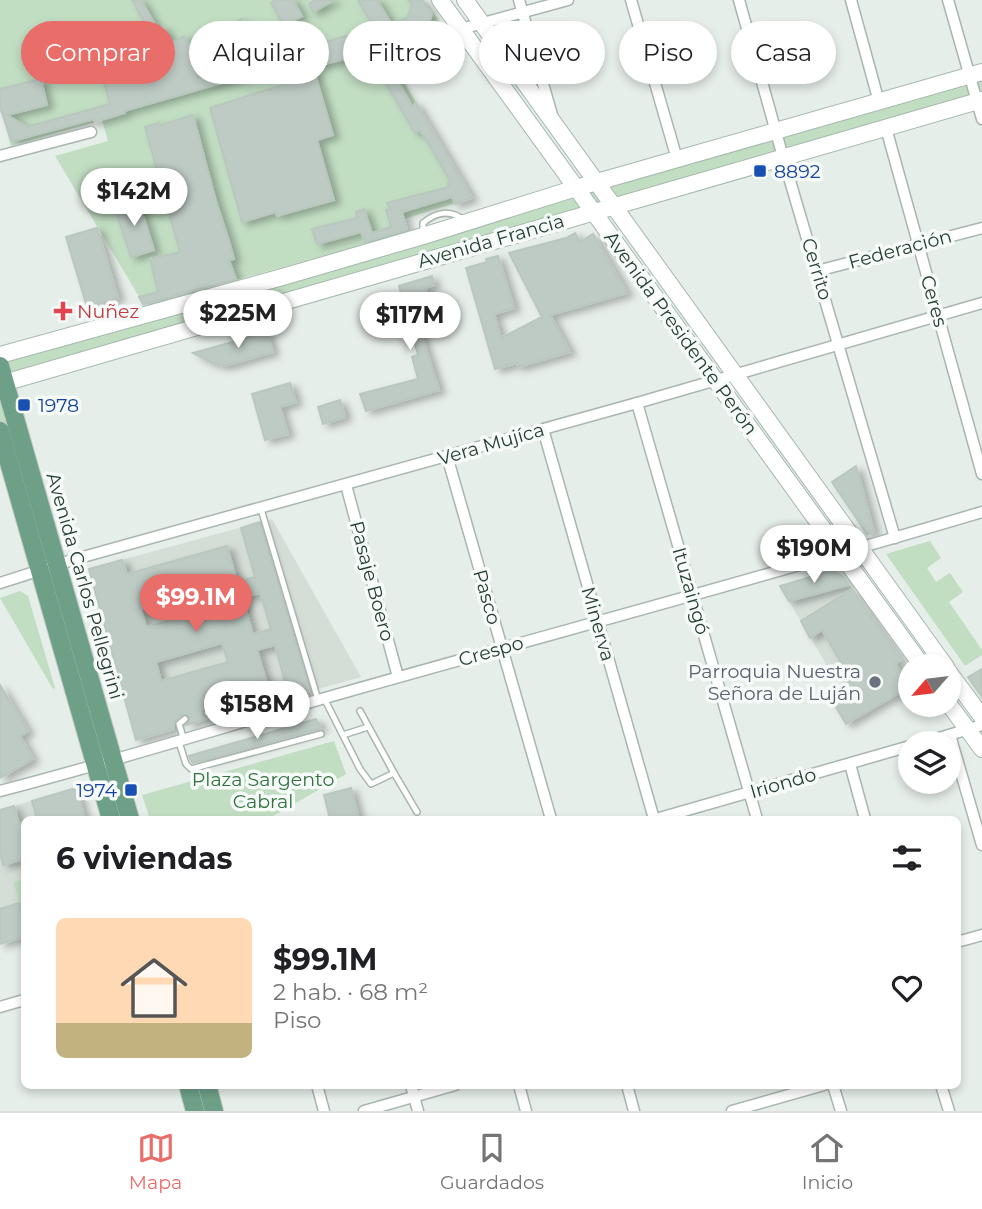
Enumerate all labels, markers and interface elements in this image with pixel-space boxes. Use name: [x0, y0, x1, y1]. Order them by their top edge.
chip: Comprar: [21, 21, 175, 84]
chip: Alquilar: [189, 21, 329, 84]
chip: Filtros: [343, 21, 465, 84]
chip: Nuevo: [479, 21, 605, 84]
chip: Piso: [619, 21, 717, 84]
chip: Casa: [731, 21, 836, 84]
place label: 8892: [774, 160, 821, 183]
marker: 8892: [752, 163, 768, 179]
pin: $142M: [85, 168, 183, 228]
text: $142M: [97, 177, 171, 205]
street label: Avenida Francia: [415, 209, 567, 273]
street label: Federación: [846, 224, 954, 274]
street label: Avenida Presidente Perón: [599, 227, 763, 439]
street label: Cerrito: [797, 235, 837, 303]
street label: Ceres: [916, 273, 952, 329]
pin: $225M: [189, 290, 287, 350]
pin: $117M: [361, 292, 459, 352]
text: $225M: [199, 299, 277, 327]
place label: Nuñez: [77, 300, 139, 323]
text: $117M: [376, 301, 444, 329]
marker: Nuñez: [55, 303, 71, 319]
place label: 1978: [38, 394, 79, 417]
marker: 1978: [16, 397, 32, 413]
street label: Vera Mujíca: [435, 418, 547, 470]
street label: Avenida Carlos Pellegrini: [42, 470, 128, 702]
street label: Pasaje Boero: [345, 518, 399, 644]
pin: $190M: [765, 526, 863, 585]
text: $190M: [776, 534, 852, 562]
street label: Ituzaingó: [668, 545, 714, 638]
street label: Pasco: [468, 567, 506, 627]
pin: $99.1M: [139, 574, 253, 634]
text: $99.1M: [156, 583, 236, 611]
street label: Minerva: [576, 584, 620, 664]
street label: Crespo: [456, 631, 526, 671]
north arrow: [898, 654, 961, 718]
map controls: [898, 654, 961, 794]
place label: Parroquia Nuestra Señora de Luján: [688, 660, 861, 705]
marker: Parroquia Nuestra Señora de Luján: [867, 674, 883, 690]
pin: $158M: [208, 682, 306, 741]
text: $158M: [220, 690, 294, 718]
button: layers: [898, 731, 961, 794]
street label: Iriondo: [747, 763, 819, 803]
park label: Plaza Sargento Cabral: [192, 768, 334, 813]
place label: 1974: [76, 779, 117, 802]
marker: 1974: [123, 782, 139, 798]
icon: filters: [888, 839, 926, 877]
text: 6 viviendas: [56, 840, 233, 877]
text: $99.1M: [273, 941, 377, 978]
icon: home: [112, 946, 196, 1030]
icon: heart: [888, 969, 926, 1007]
text: 2 hab. · 68 m²: [273, 978, 428, 1006]
text: Piso: [273, 1006, 321, 1034]
tab: Mapa: [129, 1129, 182, 1194]
tab: Guardados: [440, 1129, 544, 1194]
tab: Inicio: [802, 1129, 853, 1194]

